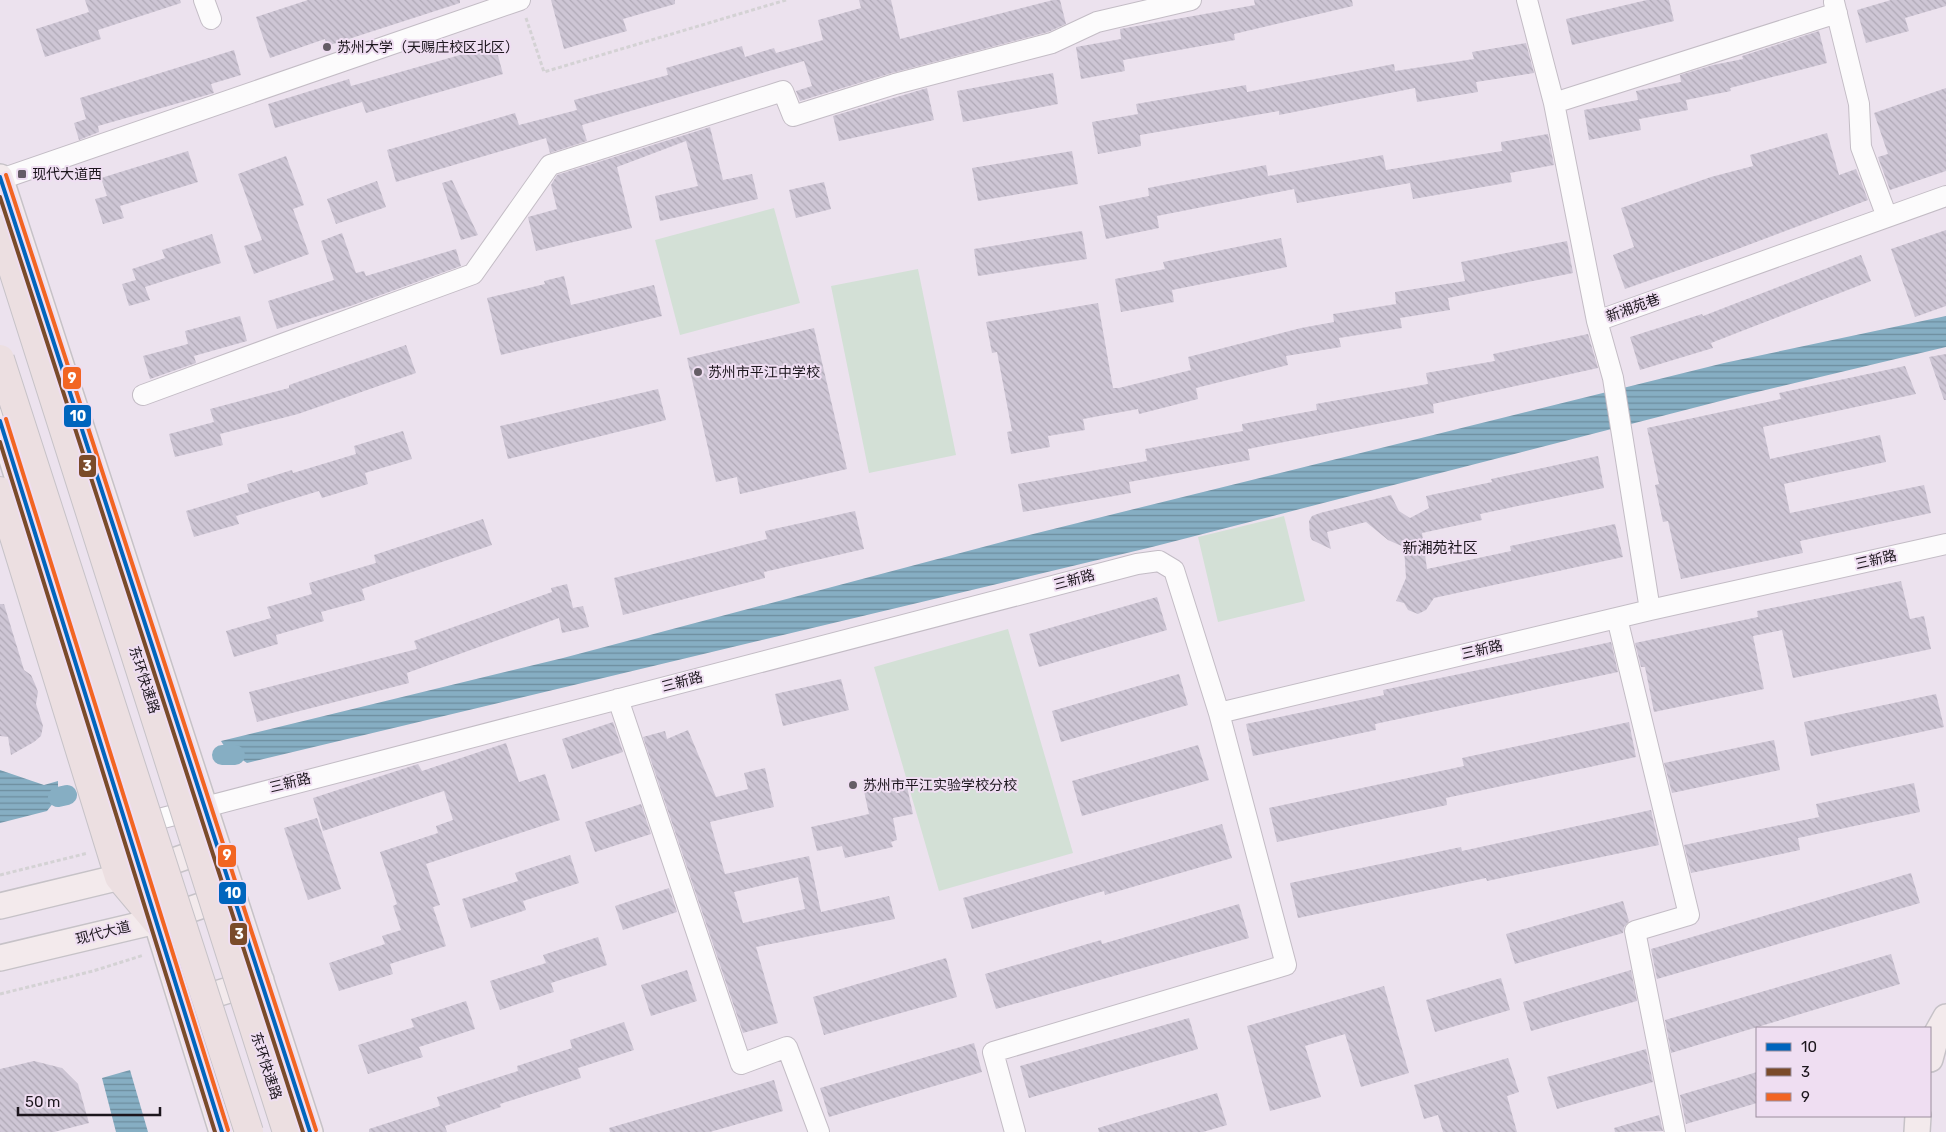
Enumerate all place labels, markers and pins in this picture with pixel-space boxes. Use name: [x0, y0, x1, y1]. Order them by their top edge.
place label: 苏州大学（天赐庄校区北区）: [337, 39, 519, 56]
marker: 苏州大学（天赐庄校区北区）: [321, 41, 333, 53]
place label: 现代大道西: [32, 166, 102, 183]
marker: 现代大道西: [16, 168, 28, 180]
place label: 苏州市平江中学校: [708, 364, 820, 381]
marker: 苏州市平江中学校: [692, 366, 704, 378]
place label: 苏州市平江实验学校分校: [863, 777, 1017, 794]
marker: 苏州市平江实验学校分校: [847, 779, 859, 791]

